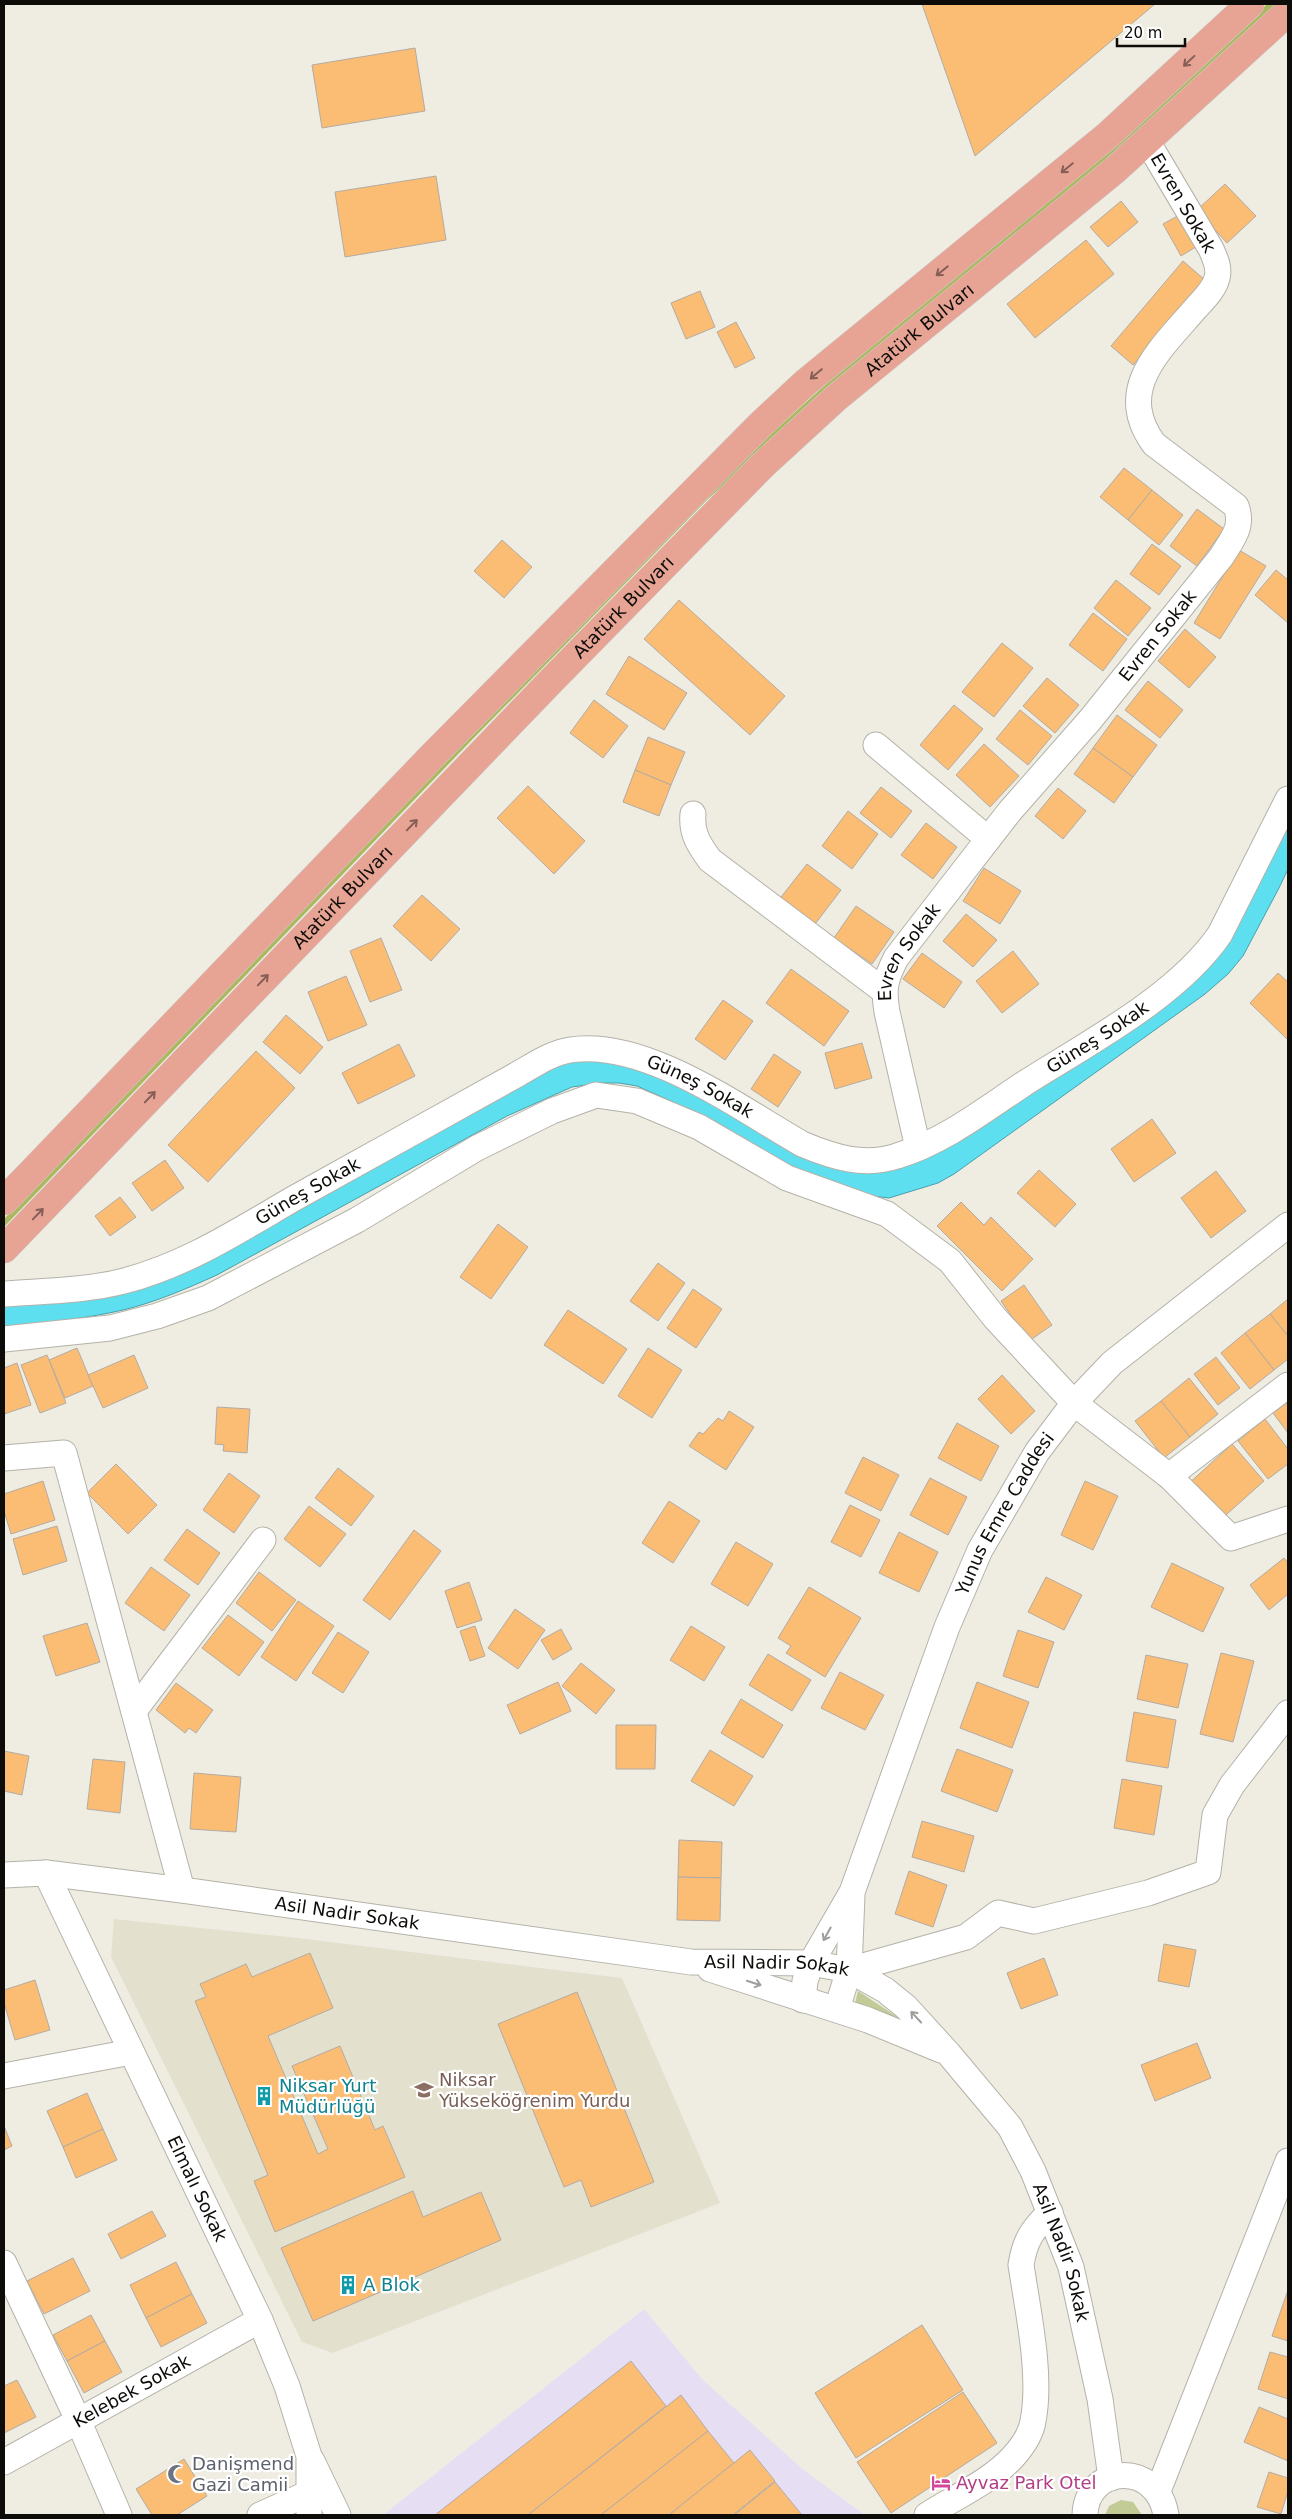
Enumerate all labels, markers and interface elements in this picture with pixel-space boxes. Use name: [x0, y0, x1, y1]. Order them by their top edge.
scale bar: [1117, 15, 1184, 47]
text: 20 m: [1124, 24, 1162, 42]
one-way arrow: [1183, 55, 1196, 67]
street label: Evren Sokak: [1147, 149, 1221, 257]
one-way arrow: [1061, 163, 1074, 174]
one-way arrow: [935, 266, 948, 277]
street label: Atatürk Bulvarı: [860, 279, 978, 380]
one-way arrow: [810, 369, 823, 380]
street label: Atatürk Bulvarı: [568, 551, 678, 662]
street label: Evren Sokak: [1114, 585, 1201, 685]
one-way arrow: [406, 819, 418, 831]
street label: Atatürk Bulvarı: [288, 841, 397, 953]
street label: Evren Sokak: [874, 899, 945, 1002]
one-way arrow: [257, 974, 269, 986]
street label: Güneş Sokak: [1042, 996, 1153, 1077]
street label: Güneş Sokak: [644, 1050, 758, 1122]
one-way arrow: [144, 1091, 157, 1103]
street label: Güneş Sokak: [251, 1153, 364, 1229]
one-way arrow: [32, 1208, 44, 1220]
street label: Yunus Emre Caddesi: [951, 1428, 1058, 1599]
street label: Asil Nadir Sokak: [274, 1892, 421, 1934]
one-way arrow: [822, 1927, 832, 1942]
street label: Asil Nadir Sokak: [704, 1951, 852, 1980]
one-way arrow: [746, 1979, 762, 1989]
one-way arrow: [910, 2011, 921, 2024]
place label: Niksar Yükseköğrenim Yurdu: [438, 2069, 630, 2111]
place label: Niksar Yurt Müdürlüğü: [279, 2075, 376, 2117]
school or university icon: Niksar Yükseköğrenim Yurdu: [413, 2079, 435, 2101]
building icon: Niksar Yurt Müdürlüğü: [253, 2085, 275, 2107]
street label: Elmalı Sokak: [163, 2132, 232, 2245]
street label: Asil Nadir Sokak: [1029, 2180, 1094, 2324]
building icon: A Blok: [337, 2274, 359, 2296]
place label: A Blok: [363, 2274, 420, 2295]
street label: Kelebek Sokak: [69, 2350, 194, 2432]
place label: Danişmend Gazi Camii: [192, 2453, 294, 2495]
mosque icon: Danişmend Gazi Camii: [166, 2463, 188, 2485]
hotel icon: Ayvaz Park Otel: [930, 2472, 952, 2494]
place label: Ayvaz Park Otel: [956, 2472, 1097, 2493]

